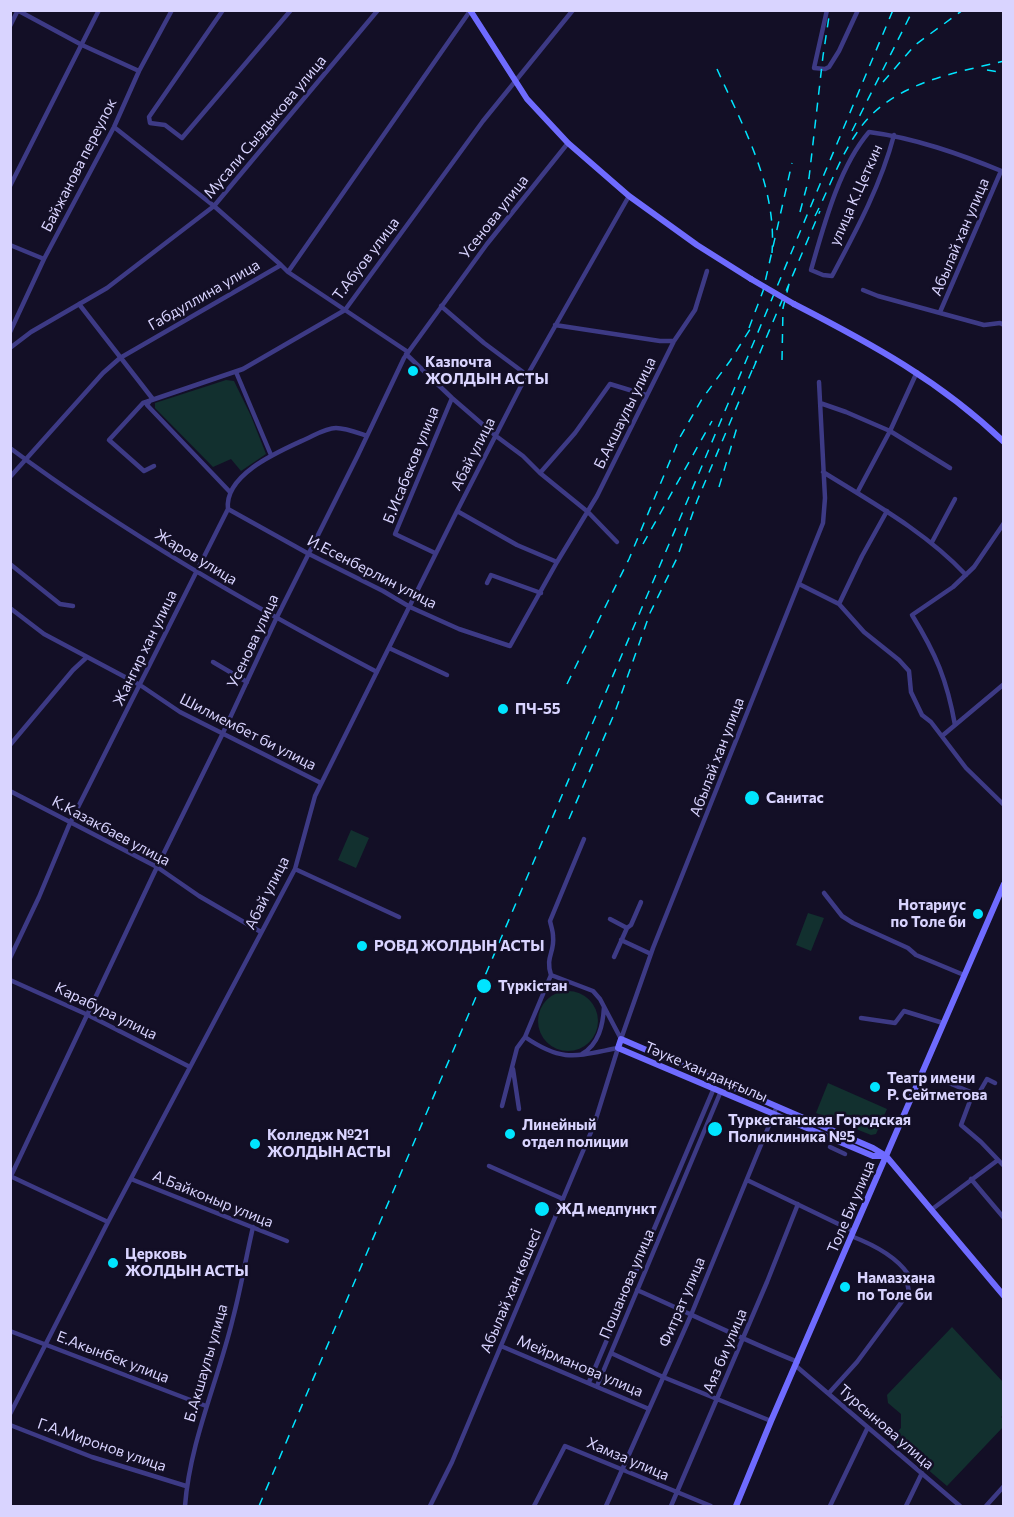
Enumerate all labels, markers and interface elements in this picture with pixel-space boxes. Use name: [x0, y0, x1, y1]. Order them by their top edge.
street label: Мусали Сыздыкова улица: [200, 52, 330, 202]
street label: Байжанова переулок: [38, 95, 120, 235]
street label: улица К.Цеткин: [826, 141, 886, 249]
street label: Усенова улица: [456, 172, 532, 262]
street label: Абылай хан улица: [927, 175, 993, 299]
street label: Т.Абуов улица: [329, 214, 403, 304]
street label: Габдуллина улица: [145, 256, 263, 334]
place label: Казпочта ЖОЛДЫН АСТЫ: [425, 353, 549, 388]
street label: Б.Акшаулы улица: [590, 354, 660, 472]
marker: Казпочта ЖОЛДЫН АСТЫ: [406, 364, 420, 378]
street label: Б.Исабеков улица: [379, 404, 443, 526]
street label: Абай улица: [447, 415, 499, 493]
street label: Жаров улица: [152, 525, 240, 589]
street label: И.Есенберлин улица: [304, 531, 440, 613]
street label: Жангир хан улица: [109, 587, 181, 709]
street label: Усенова улица: [223, 591, 283, 691]
street label: Шилмембет би улица: [177, 690, 319, 774]
street label: Абылай хан улица: [686, 695, 748, 819]
place label: ПЧ-55: [515, 700, 561, 718]
marker: ПЧ-55: [496, 702, 510, 716]
marker: Санитас: [743, 789, 761, 807]
place label: Санитас: [766, 789, 824, 807]
street label: К.Казакбаев улица: [49, 792, 173, 870]
street label: Абай улица: [241, 854, 293, 932]
place label: Нотариус по Толе би: [891, 896, 966, 931]
marker: Нотариус по Толе би: [971, 907, 985, 921]
place label: РОВД ЖОЛДЫН АСТЫ: [374, 937, 545, 955]
marker: РОВД ЖОЛДЫН АСТЫ: [355, 939, 369, 953]
marker: Түркістан: [475, 977, 493, 995]
place label: Түркістан: [498, 977, 568, 995]
street label: Карабура улица: [52, 978, 160, 1044]
street label: Тәуке хан даңғылы: [642, 1038, 770, 1106]
place label: Театр имени Р. Сейтметова: [887, 1069, 987, 1104]
marker: Театр имени Р. Сейтметова: [868, 1080, 882, 1094]
place label: Туркестанская Городская Поликлиника №5: [728, 1111, 911, 1146]
place label: Линейный отдел полиции: [522, 1116, 629, 1151]
marker: Туркестанская Городская Поликлиника №5: [706, 1120, 724, 1138]
place label: Колледж №21 ЖОЛДЫН АСТЫ: [267, 1126, 391, 1161]
marker: Линейный отдел полиции: [503, 1127, 517, 1141]
marker: Колледж №21 ЖОЛДЫН АСТЫ: [248, 1137, 262, 1151]
street label: Толе Би улица: [823, 1158, 879, 1256]
street label: А.Байконыр улица: [150, 1167, 276, 1231]
marker: ЖД медпункт: [533, 1200, 551, 1218]
place label: ЖД медпункт: [556, 1200, 656, 1218]
street label: Абылай хан көшесі: [477, 1226, 545, 1356]
street label: Пошанова улица: [596, 1226, 658, 1342]
place label: Церковь ЖОЛДЫН АСТЫ: [125, 1245, 249, 1280]
street label: Фитрат улица: [655, 1254, 709, 1350]
marker: Церковь ЖОЛДЫН АСТЫ: [106, 1256, 120, 1270]
place label: Намазхана по Толе би: [857, 1269, 935, 1304]
marker: Намазхана по Толе би: [838, 1280, 852, 1294]
street label: Б.Акшаулы улица: [181, 1302, 231, 1424]
street label: Аяз би улица: [699, 1306, 751, 1396]
street label: Е.Акынбек улица: [54, 1327, 172, 1387]
street label: Мейрманова улица: [514, 1331, 646, 1401]
street label: Турсынова улица: [835, 1381, 937, 1473]
street label: Г.А.Миронов улица: [35, 1415, 169, 1475]
street label: Хамза улица: [584, 1434, 672, 1484]

